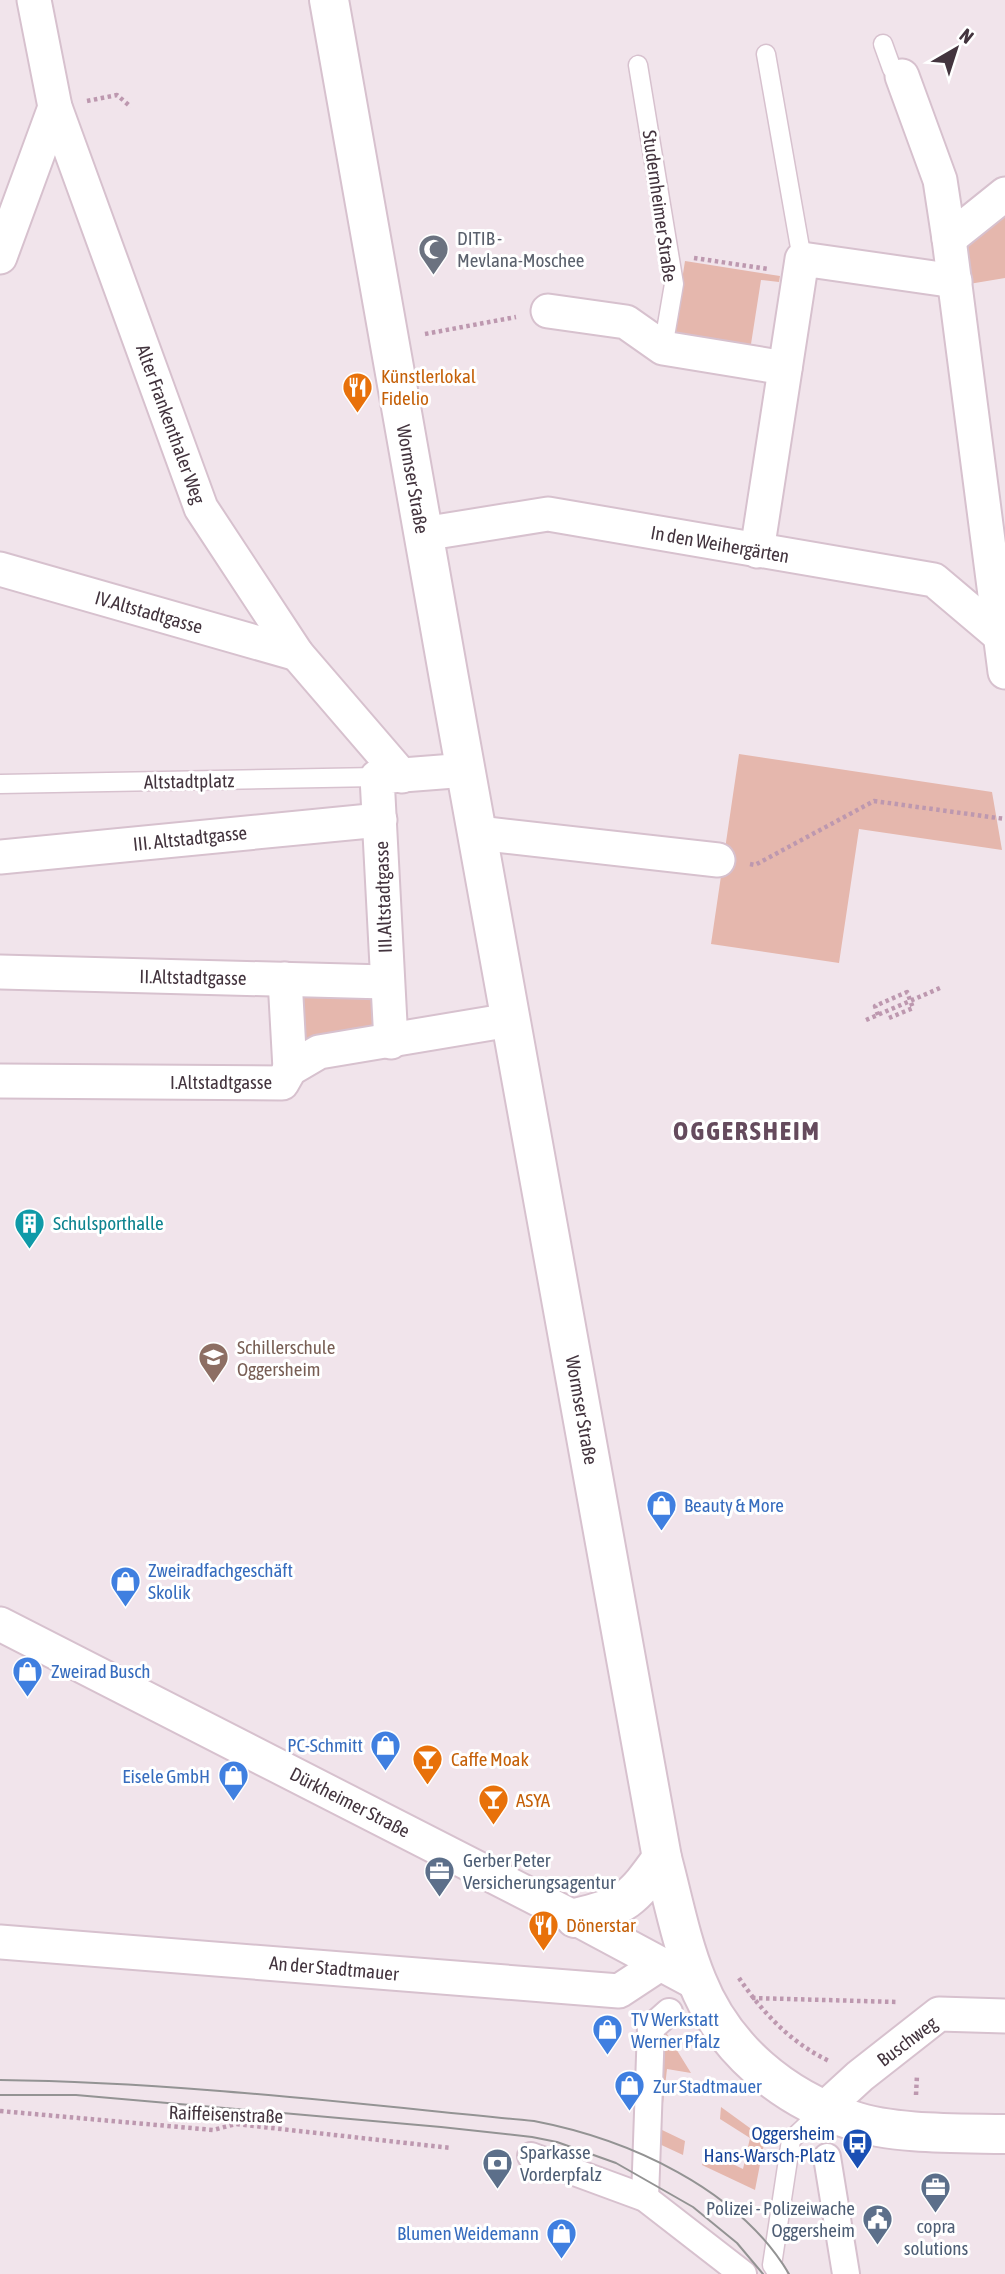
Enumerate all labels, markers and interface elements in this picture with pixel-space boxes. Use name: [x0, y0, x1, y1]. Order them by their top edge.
north arrow: [921, 14, 991, 84]
text: N: [955, 24, 978, 48]
street label: Studernheimer Straße: [638, 129, 682, 283]
place label: DITIB - Mevlana-Moschee: [457, 227, 584, 271]
mosque icon: DITIB - Mevlana-Moschee: [417, 232, 451, 276]
street label: Alter Frankenthaler Weg: [132, 341, 210, 507]
place label: Künstlerlokal Fidelio: [381, 365, 476, 409]
restaurant icon: Künstlerlokal Fidelio: [341, 370, 375, 414]
street label: Wormser Straße: [393, 423, 433, 535]
street label: In den Weihergärten: [649, 521, 791, 567]
street label: IV.Altstadtgasse: [93, 586, 205, 638]
street label: Altstadtplatz: [144, 769, 235, 793]
street label: III. Altstadtgasse: [132, 821, 248, 855]
street label: III.Altstadtgasse: [370, 841, 396, 953]
street label: II.Altstadtgasse: [139, 965, 247, 989]
street label: I.Altstadtgasse: [170, 1071, 272, 1093]
district label: OGGERSHEIM: [673, 1116, 821, 1146]
building icon: Schulsporthalle: [13, 1206, 47, 1250]
place label: Schulsporthalle: [53, 1212, 164, 1234]
place label: Schillerschule Oggersheim: [237, 1336, 335, 1380]
school or university icon: Schillerschule Oggersheim: [197, 1341, 231, 1385]
street label: Wormser Straße: [562, 1354, 602, 1466]
shop icon: Beauty & More: [644, 1488, 678, 1532]
place label: Beauty & More: [684, 1494, 784, 1516]
place label: Zweiradfachgeschäft Skolik: [148, 1559, 293, 1603]
shop icon: Zweiradfachgeschäft Skolik: [108, 1564, 142, 1608]
shop icon: Zweirad Busch: [11, 1654, 45, 1698]
place label: Zweirad Busch: [51, 1660, 151, 1682]
shop icon: PC-Schmitt: [369, 1728, 403, 1772]
place label: PC-Schmitt: [287, 1734, 363, 1756]
bar icon: Caffe Moak: [411, 1742, 445, 1786]
place label: Caffe Moak: [451, 1748, 529, 1770]
shop icon: Eisele GmbH: [216, 1759, 250, 1803]
street label: Dürkheimer Straße: [286, 1762, 414, 1842]
place label: Eisele GmbH: [122, 1765, 210, 1787]
bar icon: ASYA: [476, 1783, 510, 1827]
place label: ASYA: [516, 1789, 551, 1811]
place label: Gerber Peter Versicherungsagentur: [463, 1849, 616, 1893]
office icon: Gerber Peter Versicherungsagentur: [423, 1854, 457, 1898]
restaurant icon: Dönerstar: [526, 1908, 560, 1952]
place label: Dönerstar: [566, 1914, 636, 1936]
street label: An der Stadtmauer: [268, 1951, 400, 1985]
place label: TV Werkstatt Werner Pfalz: [631, 2008, 720, 2052]
street label: Buschweg: [873, 2011, 942, 2071]
shop icon: TV Werkstatt Werner Pfalz: [591, 2013, 625, 2057]
shop icon: Zur Stadtmauer: [613, 2069, 647, 2113]
place label: Zur Stadtmauer: [653, 2075, 762, 2097]
street label: Raiffeisenstraße: [168, 2101, 284, 2127]
place label: Oggersheim Hans-Warsch-Platz: [704, 2122, 835, 2166]
bus stop icon: Oggersheim Hans-Warsch-Platz: [841, 2127, 875, 2171]
place label: Sparkasse Vorderpfalz: [520, 2141, 602, 2185]
bank icon: Sparkasse Vorderpfalz: [480, 2146, 514, 2190]
office icon: copra solutions: [919, 2170, 953, 2214]
place label: Polizei - Polizeiwache Oggersheim: [706, 2197, 855, 2241]
public building icon: Polizei - Polizeiwache Oggersheim: [861, 2202, 895, 2246]
place label: copra solutions: [904, 2215, 969, 2259]
shop icon: Blumen Weidemann: [545, 2216, 579, 2260]
place label: Blumen Weidemann: [397, 2222, 539, 2244]

